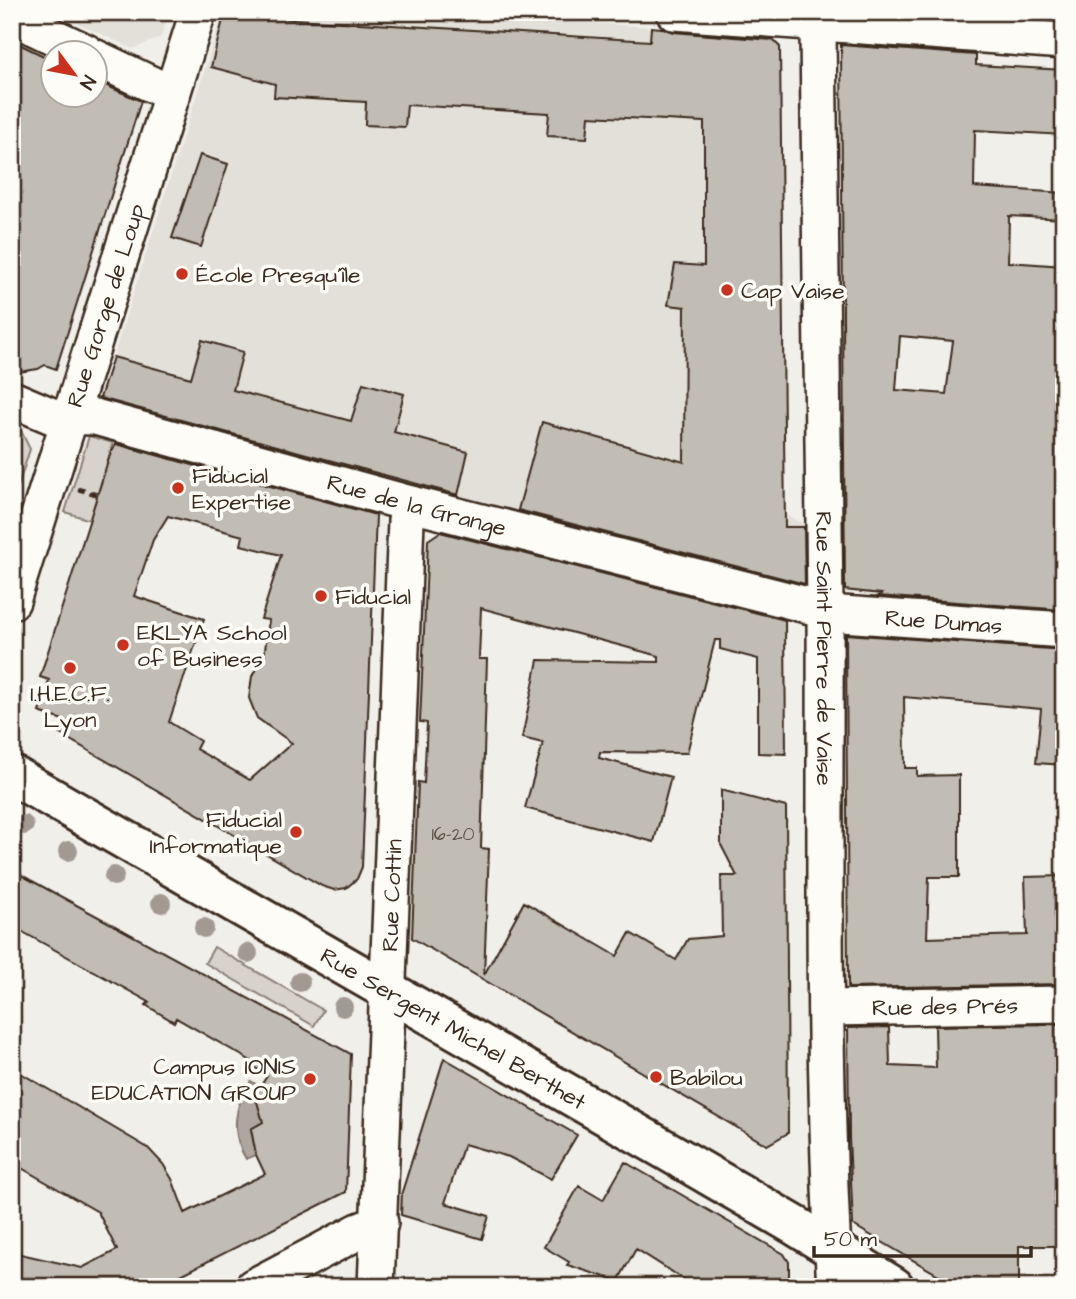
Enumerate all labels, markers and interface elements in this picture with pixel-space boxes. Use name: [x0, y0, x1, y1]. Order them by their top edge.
north arrow: [38, 38, 108, 108]
text: N: [72, 70, 102, 94]
street label: Rue Gorge de Loup: [59, 200, 153, 411]
place label: École Presqu'île: [196, 259, 360, 291]
marker: École Presqu'île: [174, 266, 190, 282]
place label: Cap Vaise: [741, 275, 845, 307]
marker: Cap Vaise: [719, 282, 735, 298]
place label: Fiducial Expertise: [192, 460, 291, 518]
street label: Rue de la Grange: [323, 467, 509, 545]
marker: Fiducial Expertise: [170, 480, 186, 496]
street label: Rue Saint Pierre de Vaise: [807, 511, 840, 786]
place label: Fiducial: [335, 581, 411, 613]
marker: Fiducial: [313, 588, 329, 604]
street label: Rue Dumas: [884, 602, 1003, 643]
place label: EKLYA School of Business: [137, 617, 287, 675]
marker: EKLYA School of Business: [115, 637, 131, 653]
marker: I.H.E.C.F. Lyon: [62, 660, 78, 676]
place label: I.H.E.C.F. Lyon: [30, 678, 110, 737]
place label: Fiducial Informatique: [149, 804, 282, 862]
house number: 16-20: [431, 821, 475, 848]
marker: Fiducial Informatique: [288, 824, 304, 840]
street label: Rue Cottin: [374, 838, 411, 952]
street label: Rue Sergent Michel Berthet: [314, 940, 592, 1118]
street label: Rue des Prés: [872, 990, 1018, 1024]
place label: Campus IONIS EDUCATION GROUP: [91, 1051, 296, 1109]
place label: Babilou: [670, 1062, 743, 1094]
marker: Babilou: [648, 1069, 664, 1085]
marker: Campus IONIS EDUCATION GROUP: [302, 1071, 318, 1087]
scale bar: [814, 1215, 1030, 1259]
text: 50 m: [824, 1225, 878, 1254]

